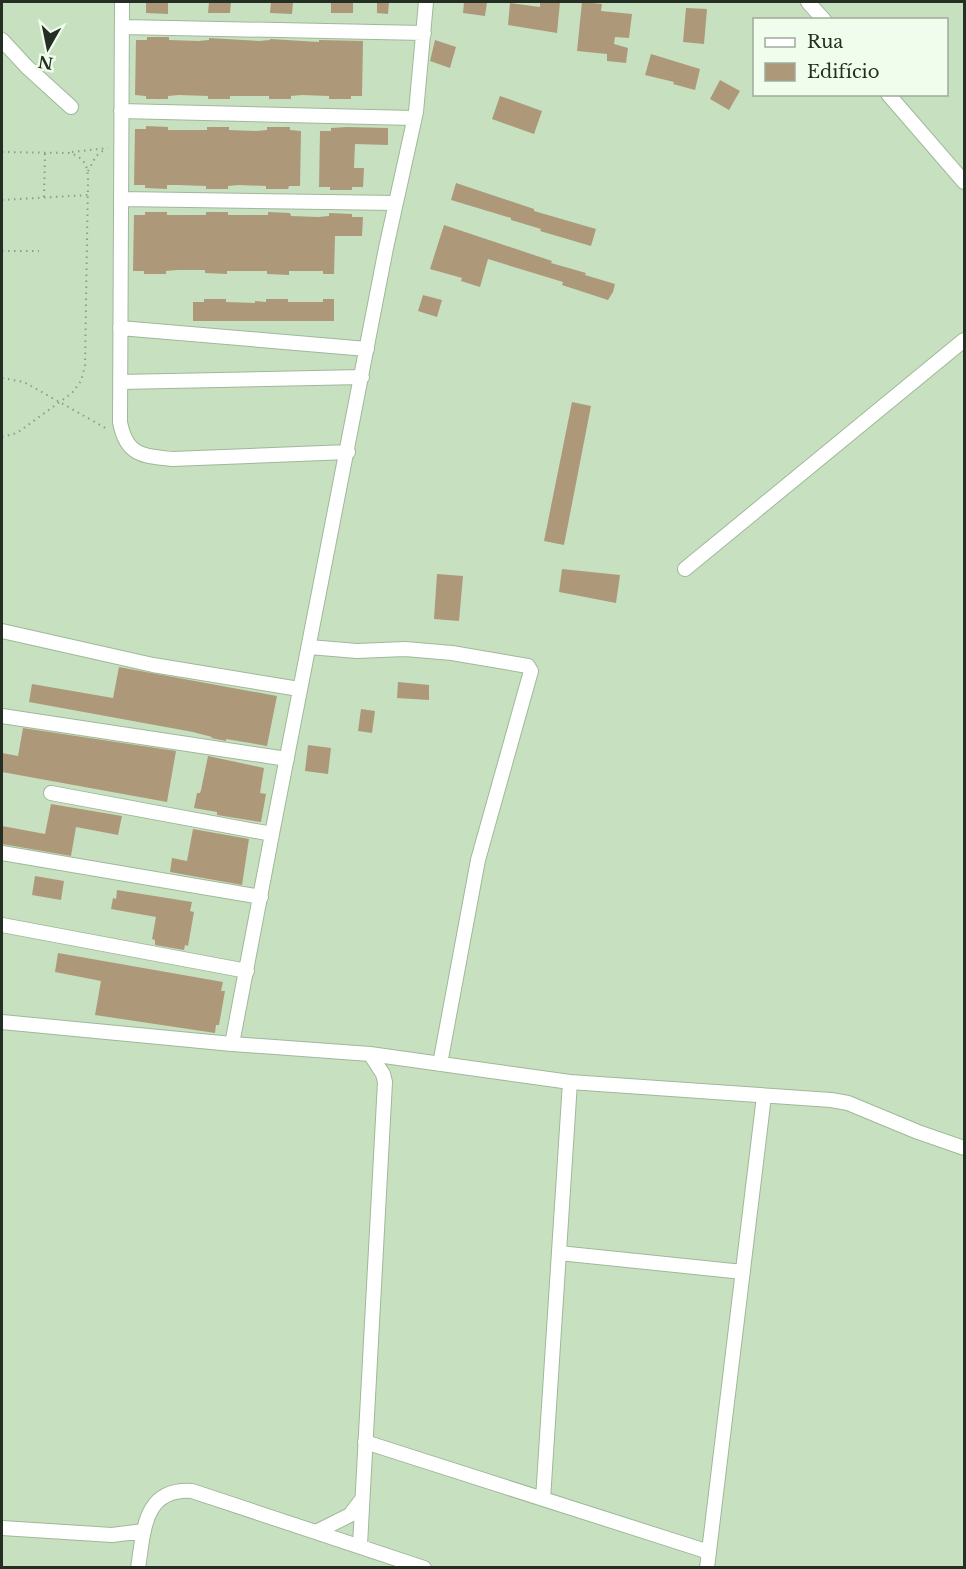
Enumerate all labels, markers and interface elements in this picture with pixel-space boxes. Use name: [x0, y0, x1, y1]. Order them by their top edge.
north arrow: [18, 18, 78, 78]
legend: [753, 18, 948, 96]
text: Rua: [807, 31, 843, 53]
text: N: [37, 52, 55, 74]
text: Edifício: [807, 61, 880, 83]

